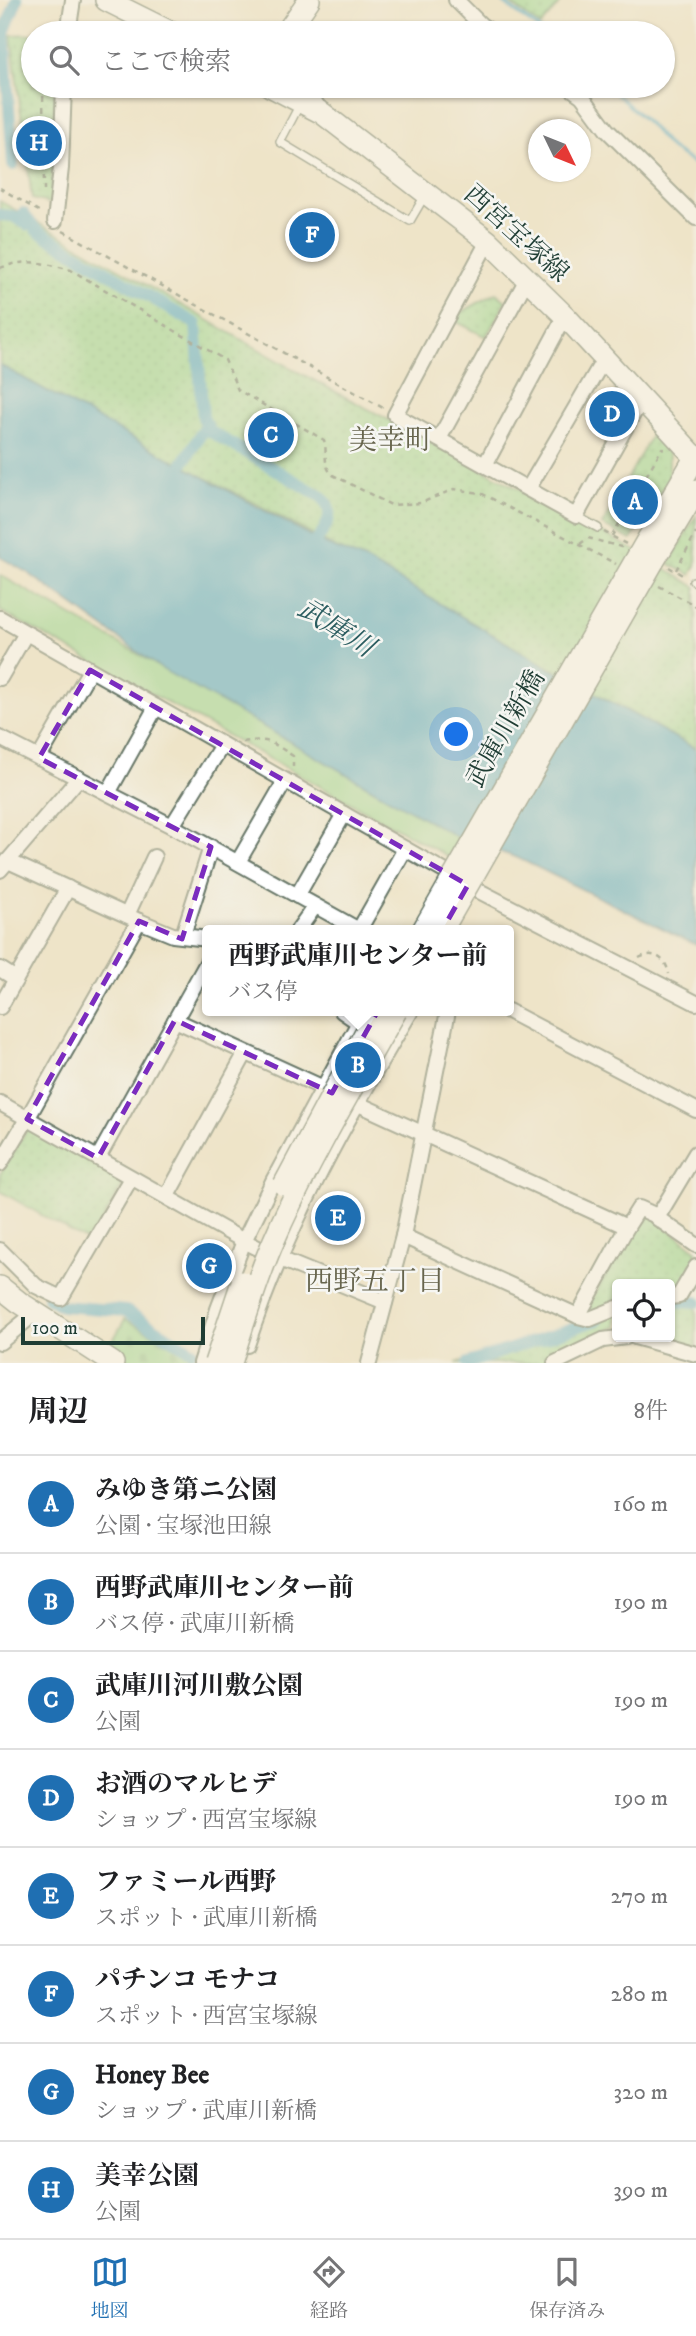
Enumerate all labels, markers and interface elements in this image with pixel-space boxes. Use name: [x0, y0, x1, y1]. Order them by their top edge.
search box: [21, 21, 675, 98]
icon: search: [45, 41, 83, 79]
text: ここで検索: [101, 46, 231, 79]
pin: H: [16, 117, 62, 169]
north arrow: [528, 119, 591, 182]
street label: 西宮宝塚線: [457, 178, 575, 290]
pin: F: [289, 209, 335, 261]
pin: D: [589, 388, 635, 440]
pin: C: [248, 409, 294, 461]
district label: 美幸町: [349, 423, 433, 458]
pin: A: [612, 476, 658, 528]
water label: 武庫川: [291, 591, 383, 667]
street label: 武庫川新橋: [459, 664, 553, 794]
your location: [439, 717, 473, 751]
popup: [202, 925, 514, 1016]
text: 西野武庫川センター前: [229, 940, 487, 973]
text: バス停: [229, 978, 298, 1007]
pin: B: [335, 1039, 381, 1091]
pin: E: [315, 1192, 361, 1244]
pin: G: [186, 1240, 232, 1292]
district label: 西野五丁目: [305, 1264, 445, 1299]
map controls: [612, 1279, 675, 1342]
button: locate: [612, 1279, 675, 1342]
scale bar: [21, 1314, 205, 1346]
text: 100 m: [32, 1317, 78, 1340]
text: 周辺: [28, 1394, 88, 1431]
text: 8件: [633, 1397, 668, 1426]
text: みゆき第ニ公園: [95, 1474, 277, 1507]
text: A: [44, 1490, 58, 1519]
text: 160 m: [613, 1490, 668, 1519]
text: 公園 · 宝塚池田線: [95, 1512, 271, 1541]
text: 西野武庫川センター前: [95, 1572, 354, 1605]
text: B: [44, 1588, 58, 1617]
text: 190 m: [614, 1588, 668, 1617]
text: バス停 · 武庫川新橋: [95, 1610, 294, 1639]
text: 武庫川河川敷公園: [95, 1670, 303, 1703]
text: C: [43, 1686, 59, 1715]
text: 190 m: [614, 1686, 668, 1715]
text: 公園: [95, 1708, 141, 1737]
text: お酒のマルヒデ: [95, 1768, 277, 1801]
text: D: [42, 1784, 60, 1813]
text: 190 m: [614, 1784, 668, 1813]
text: ショップ · 西宮宝塚線: [95, 1806, 317, 1835]
text: ファミール西野: [95, 1866, 276, 1899]
text: E: [43, 1882, 59, 1911]
text: 270 m: [611, 1882, 668, 1911]
text: スポット · 武庫川新橋: [95, 1904, 317, 1933]
text: パチンコ モナコ: [95, 1964, 280, 1997]
text: F: [44, 1980, 58, 2009]
text: 280 m: [611, 1980, 668, 2009]
text: スポット · 西宮宝塚線: [95, 2002, 317, 2031]
text: Honey Bee: [95, 2059, 209, 2092]
text: G: [43, 2078, 59, 2107]
text: 320 m: [614, 2078, 668, 2107]
text: ショップ · 武庫川新橋: [95, 2097, 317, 2126]
text: 美幸公園: [95, 2160, 199, 2193]
text: H: [41, 2176, 61, 2205]
text: 390 m: [613, 2176, 668, 2205]
text: 公園: [95, 2198, 141, 2227]
tab: 地図: [91, 2253, 129, 2323]
tab: 経路: [310, 2253, 348, 2323]
tab: 保存済み: [529, 2253, 605, 2323]

